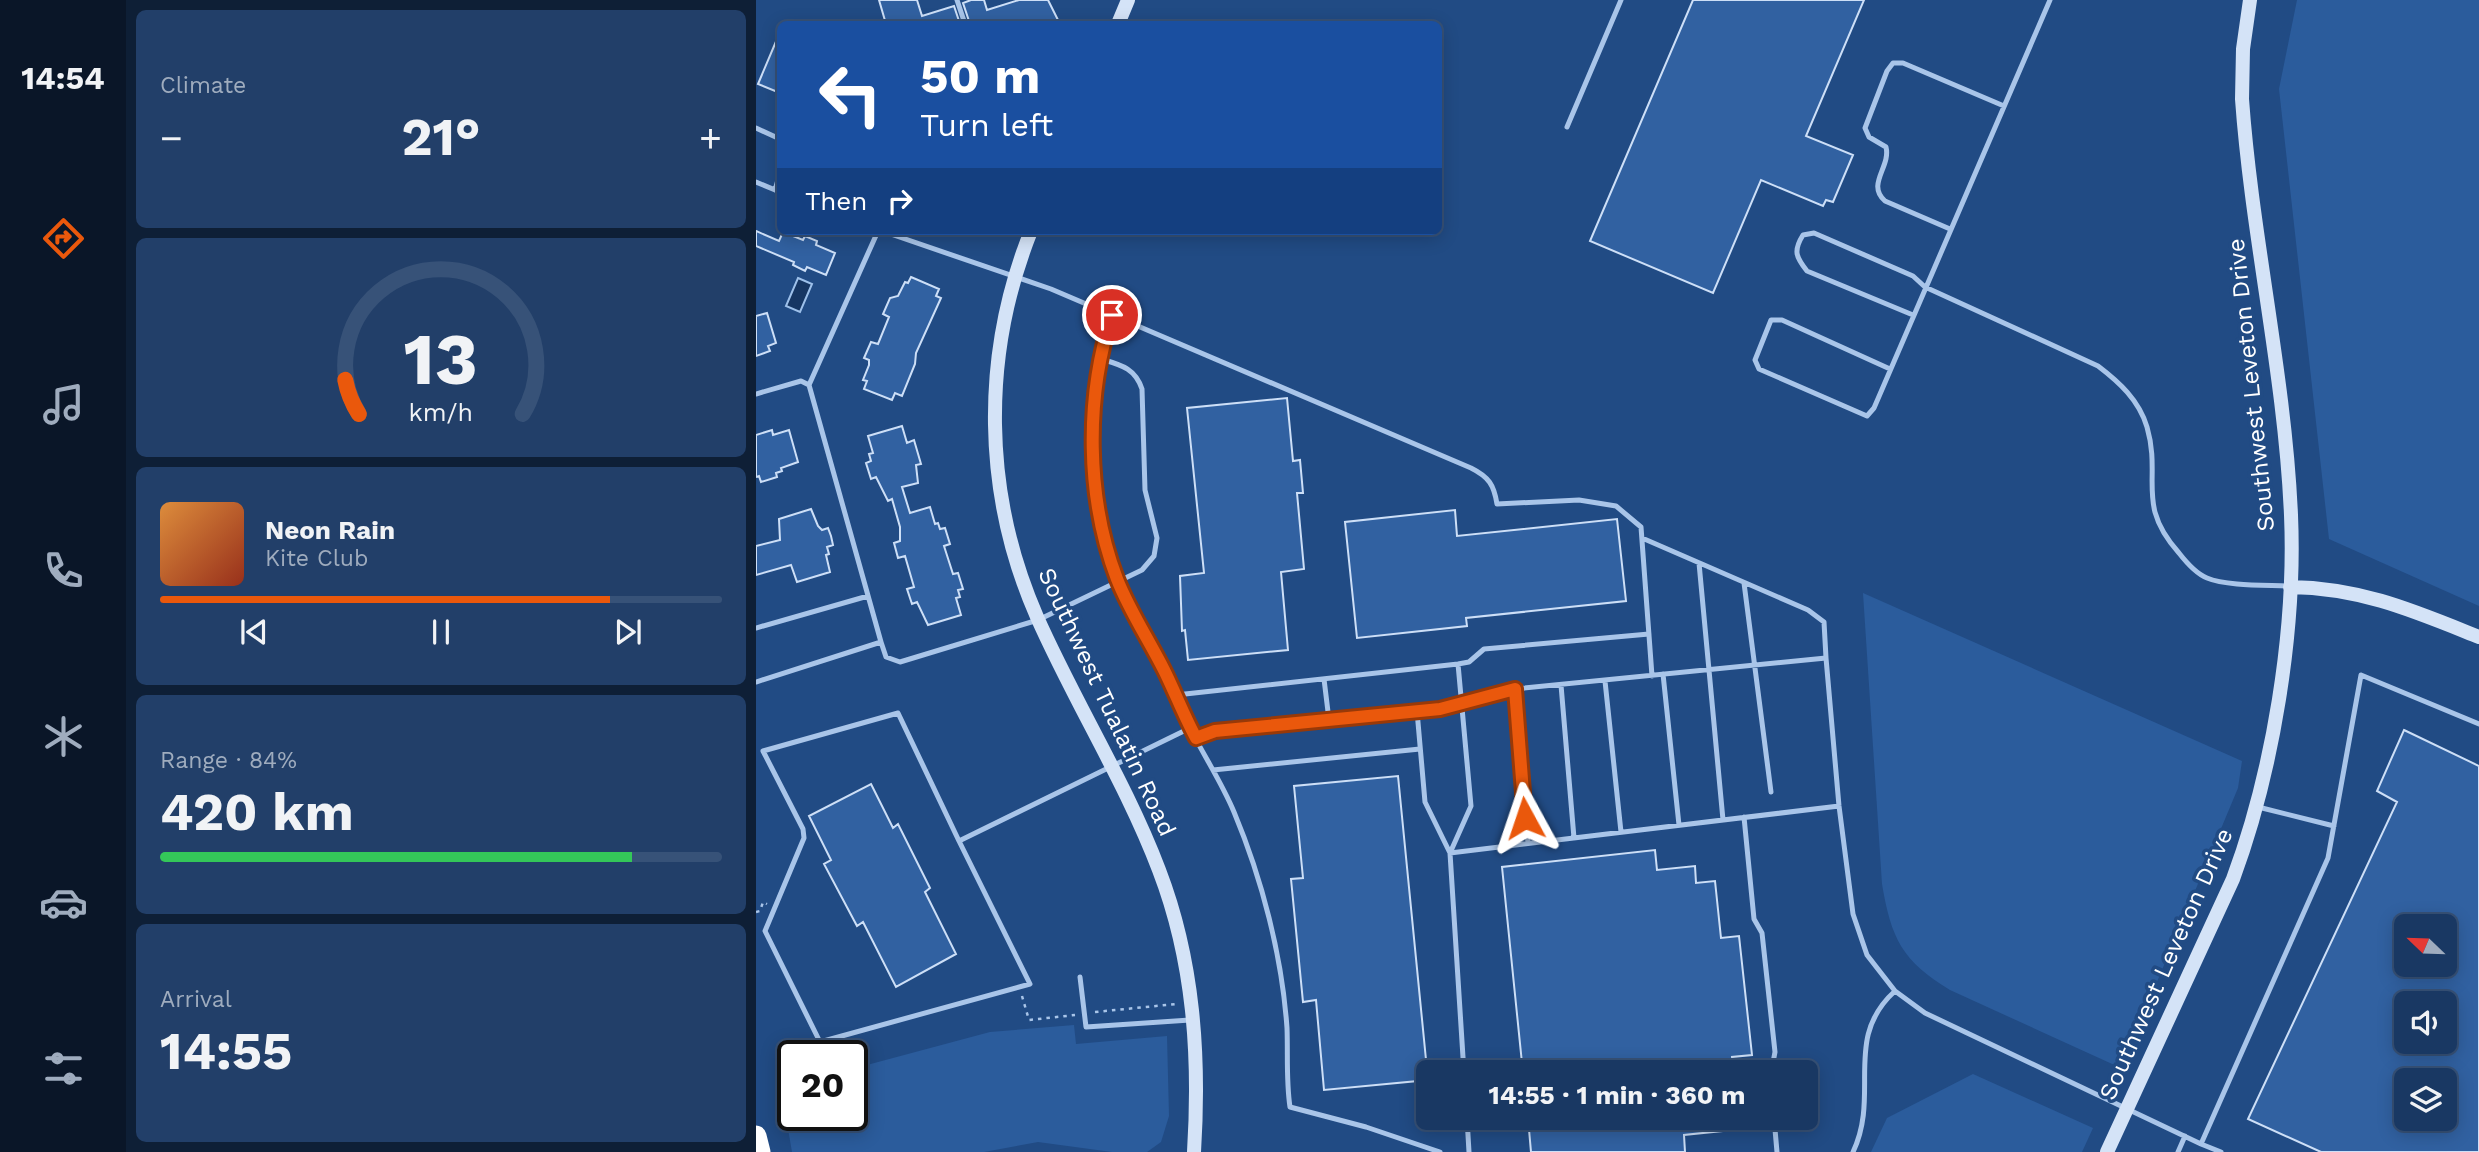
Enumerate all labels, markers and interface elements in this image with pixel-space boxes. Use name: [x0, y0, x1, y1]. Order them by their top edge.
text: 50 m: [920, 47, 1040, 105]
icon: left: [805, 49, 896, 140]
text: 14:54: [21, 59, 105, 97]
text: Climate: [160, 72, 246, 99]
text: Turn left: [920, 106, 1053, 144]
text: 21°: [401, 107, 481, 168]
text: −: [160, 116, 183, 160]
text: +: [699, 116, 722, 160]
icon: right: [881, 182, 919, 220]
text: Then: [805, 186, 867, 216]
icon: directions: [39, 214, 88, 263]
street label: Southwest Leveton Drive: [2222, 237, 2280, 533]
pin: [1082, 285, 1142, 345]
icon: arrive: [1093, 296, 1131, 334]
text: 13: [404, 316, 478, 402]
icon: music: [39, 380, 88, 429]
text: km/h: [409, 397, 473, 426]
text: Neon Rain: [265, 515, 395, 545]
text: Kite Club: [265, 545, 368, 572]
icon: phone: [39, 546, 88, 595]
street label: Southwest Tualatin Road: [1032, 563, 1182, 841]
icon: previous: [235, 613, 273, 651]
icon: pause: [422, 613, 460, 651]
icon: next: [609, 613, 647, 651]
icon: climate: [39, 712, 88, 761]
text: Range · 84%: [160, 747, 297, 774]
position arrow: [1488, 781, 1562, 855]
text: 420 km: [160, 782, 354, 843]
street label: Southwest Leveton Drive: [2093, 824, 2239, 1104]
icon: car: [39, 878, 88, 927]
north arrow: [2394, 914, 2457, 976]
map controls: [2394, 914, 2457, 1131]
text: Arrival: [160, 986, 232, 1013]
button: sound: [2394, 991, 2457, 1054]
text: 14:55: [160, 1021, 292, 1082]
speed limit sign: 20: [777, 1040, 868, 1131]
icon: filters: [39, 1044, 88, 1093]
button: layers: [2394, 1068, 2457, 1131]
text: 14:55 · 1 min · 360 m: [1489, 1080, 1745, 1110]

